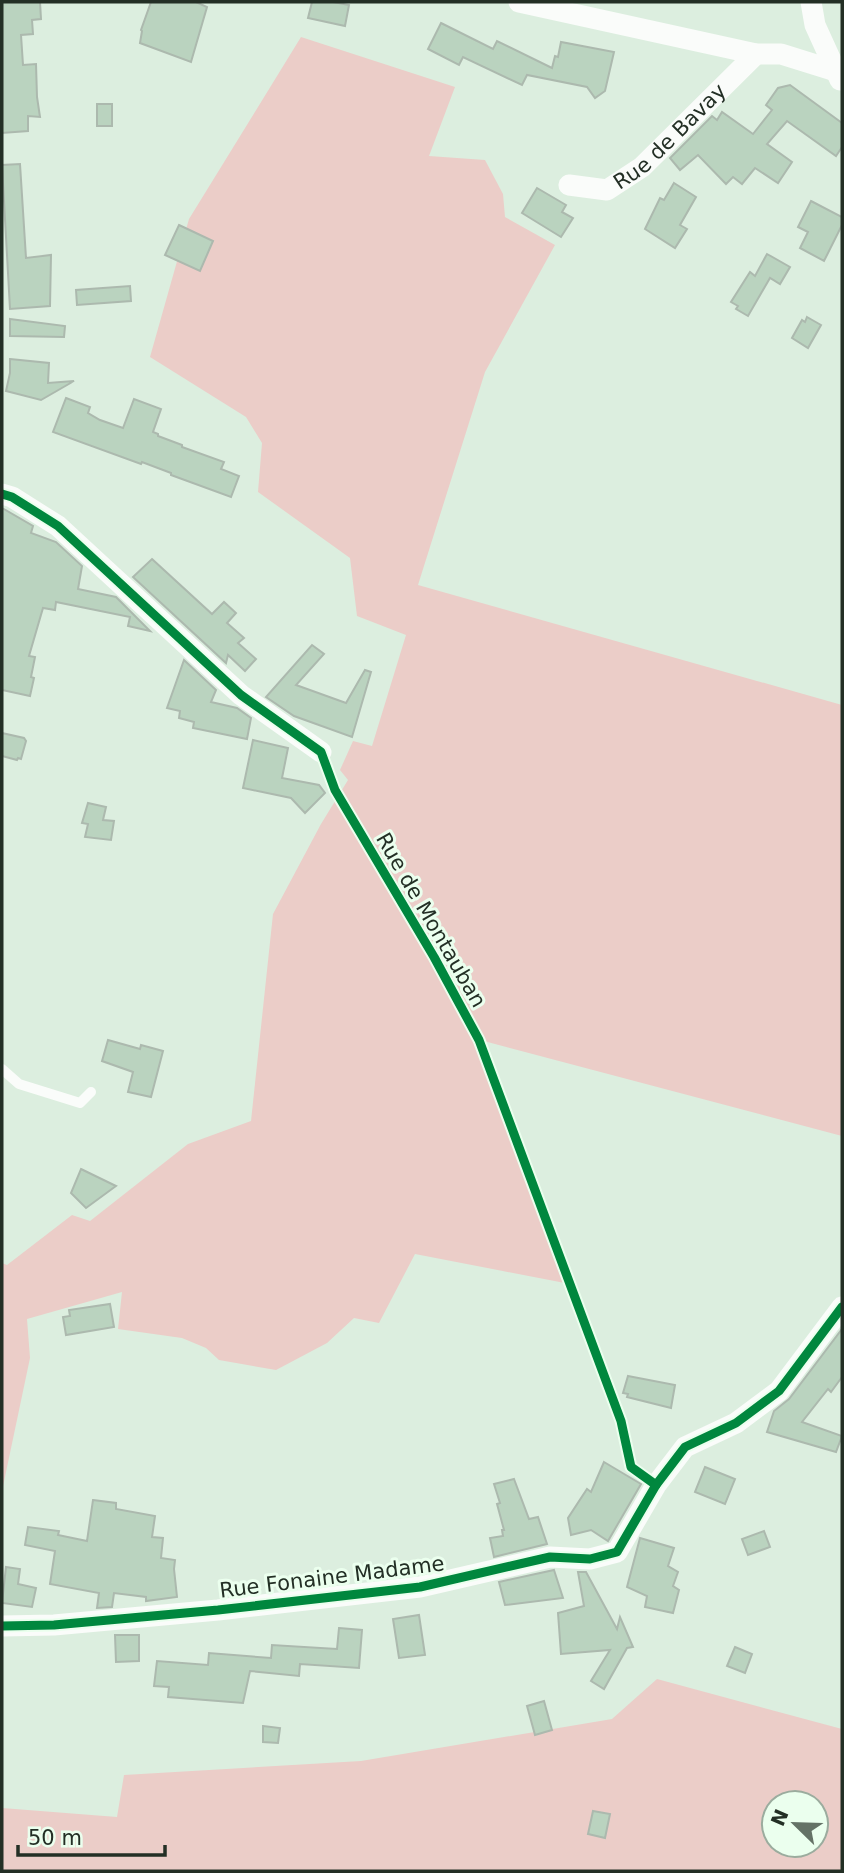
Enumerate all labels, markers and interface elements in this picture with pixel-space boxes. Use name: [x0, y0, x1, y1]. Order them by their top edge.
street label: Rue de Bavay: [609, 79, 731, 194]
street label: Rue de Montauban: [371, 828, 491, 1012]
street label: Rue Fonaine Madame: [218, 1551, 446, 1603]
north arrow: [760, 1789, 830, 1859]
text: N: [766, 1806, 793, 1829]
scale bar: [18, 1814, 164, 1858]
text: 50 m: [28, 1826, 82, 1850]

